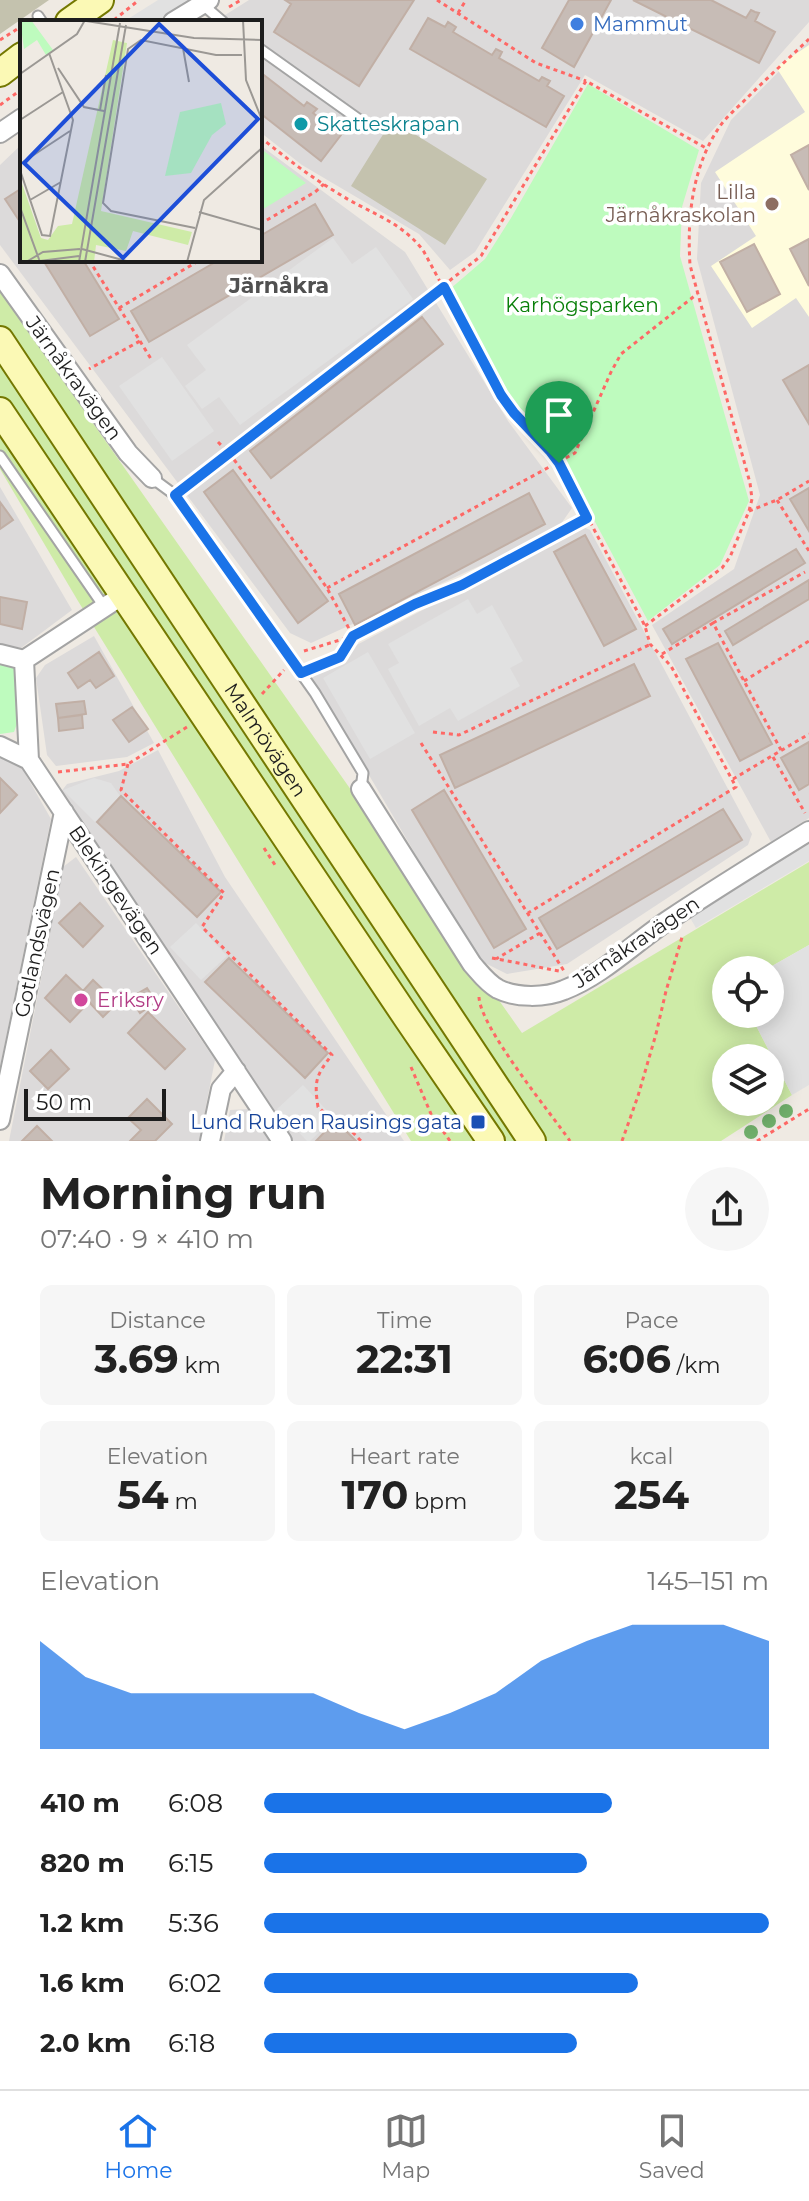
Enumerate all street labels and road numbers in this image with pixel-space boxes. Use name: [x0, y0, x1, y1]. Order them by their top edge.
street label: Järnåkravägen: [20, 311, 127, 445]
street label: Malmövägen: [219, 678, 312, 801]
street label: Blekingevägen: [64, 821, 168, 959]
street label: Gotlandsvägen: [10, 866, 64, 1020]
street label: Järnåkravägen: [567, 891, 704, 994]

